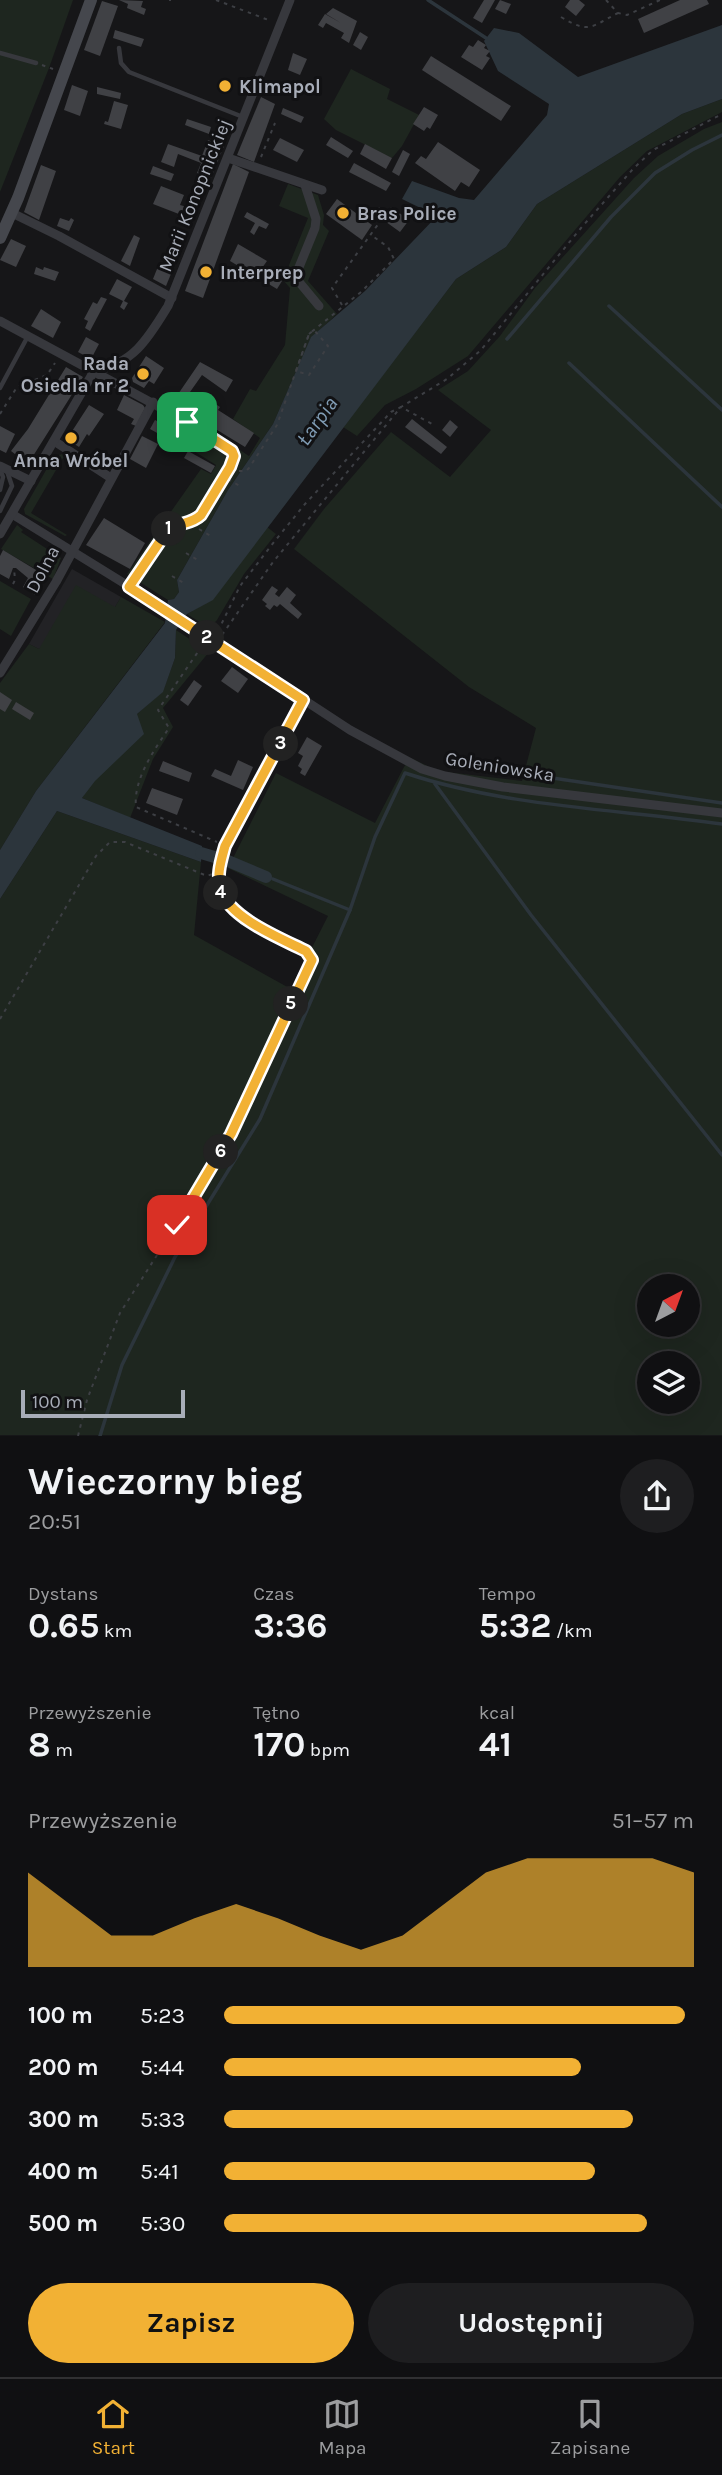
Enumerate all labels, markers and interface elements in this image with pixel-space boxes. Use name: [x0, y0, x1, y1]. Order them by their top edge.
place label: Klimapol: [239, 76, 321, 98]
marker: Klimapol: [217, 78, 233, 94]
street label: Marii Konopnickiej: [154, 116, 236, 275]
place label: Bras Police: [357, 203, 457, 225]
marker: Bras Police: [335, 205, 351, 221]
place label: Interprep: [220, 262, 303, 284]
marker: Interprep: [198, 264, 214, 280]
place label: Rada Osiedla nr 2: [21, 353, 129, 397]
marker: Rada Osiedla nr 2: [135, 366, 151, 382]
pin: [157, 392, 217, 452]
water label: Łarpia: [291, 392, 343, 450]
icon: arrive: [168, 403, 206, 441]
marker: Anna Wróbel: [63, 430, 79, 446]
place label: Anna Wróbel: [14, 450, 128, 472]
pin: 1: [152, 512, 186, 546]
text: 1: [165, 517, 172, 539]
street label: Dolna: [21, 542, 64, 597]
pin: 2: [190, 620, 224, 656]
text: 2: [201, 626, 212, 648]
pin: 3: [264, 726, 298, 762]
text: 3: [275, 732, 286, 754]
street label: Goleniowska: [444, 748, 556, 786]
pin: 4: [204, 876, 238, 910]
text: 4: [215, 881, 226, 903]
pin: 5: [274, 986, 308, 1021]
text: 5: [285, 992, 296, 1014]
pin: 6: [204, 1134, 238, 1170]
text: 6: [215, 1140, 226, 1162]
pin: [147, 1195, 207, 1255]
icon: check: [158, 1206, 196, 1244]
north arrow: [637, 1274, 700, 1337]
map controls: [637, 1274, 700, 1414]
button: layers: [637, 1351, 700, 1414]
scale bar: [21, 1386, 186, 1418]
text: 100 m: [32, 1391, 83, 1413]
text: Wieczorny bieg: [28, 1459, 302, 1504]
button: share: [620, 1459, 694, 1533]
text: 20:51: [28, 1508, 81, 1535]
text: Dystans: [28, 1583, 98, 1605]
text: Czas: [253, 1583, 294, 1605]
text: Tempo: [479, 1583, 536, 1605]
text: 0.65: [28, 1605, 99, 1646]
text: 3:36: [253, 1605, 328, 1646]
text: 5:32: [479, 1605, 551, 1646]
text: km: [99, 1620, 132, 1642]
text: /km: [551, 1620, 593, 1642]
text: Przewyższenie: [28, 1702, 151, 1724]
text: Tętno: [253, 1702, 300, 1724]
text: kcal: [479, 1702, 515, 1724]
text: 8: [28, 1724, 51, 1765]
text: 170: [253, 1724, 305, 1765]
text: 41: [479, 1724, 512, 1765]
text: m: [51, 1739, 73, 1761]
text: bpm: [305, 1739, 350, 1761]
text: Przewyższenie: [28, 1807, 177, 1834]
text: 51–57 m: [612, 1807, 694, 1834]
text: 100 m: [28, 2002, 93, 2029]
text: 5:23: [140, 2002, 185, 2029]
text: 200 m: [28, 2054, 99, 2081]
text: 5:44: [140, 2054, 184, 2081]
text: 300 m: [28, 2106, 99, 2133]
text: 5:33: [140, 2106, 185, 2133]
text: 400 m: [28, 2158, 98, 2185]
text: 5:41: [140, 2158, 179, 2185]
text: 500 m: [28, 2210, 98, 2237]
text: 5:30: [140, 2210, 186, 2237]
button: Zapisz: [28, 2283, 354, 2363]
button: Udostępnij: [368, 2283, 694, 2363]
tab: Start: [92, 2395, 135, 2459]
tab: Mapa: [318, 2395, 367, 2459]
tab: Zapisane: [550, 2395, 630, 2459]

